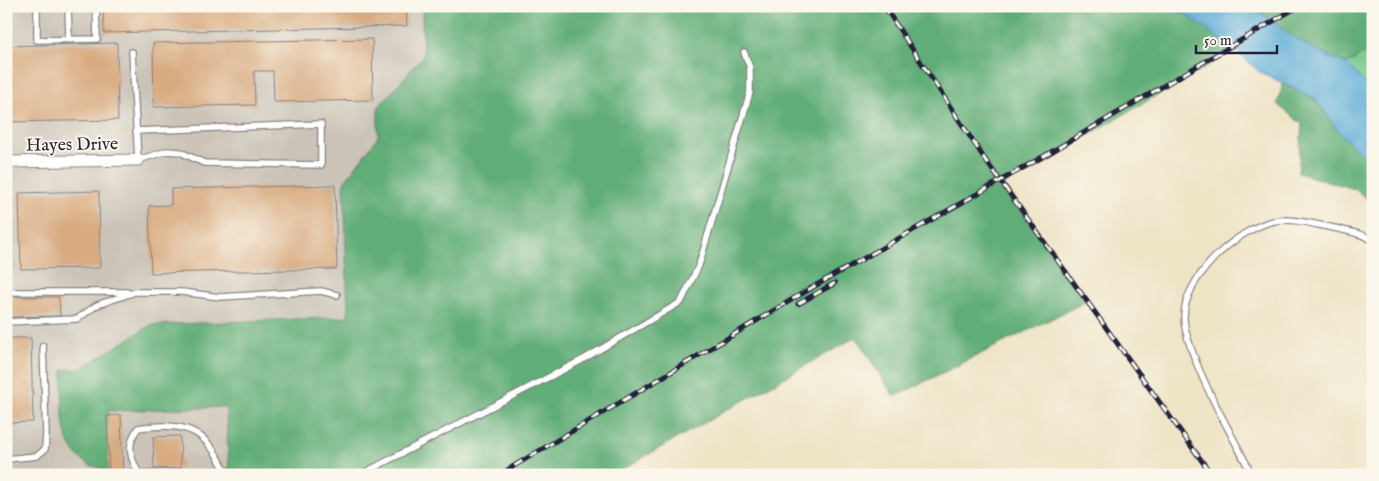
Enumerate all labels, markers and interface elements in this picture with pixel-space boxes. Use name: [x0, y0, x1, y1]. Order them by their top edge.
scale bar: [1196, 22, 1278, 54]
text: 50 m: [1204, 31, 1232, 50]
street label: Hayes Drive: [26, 133, 118, 158]

